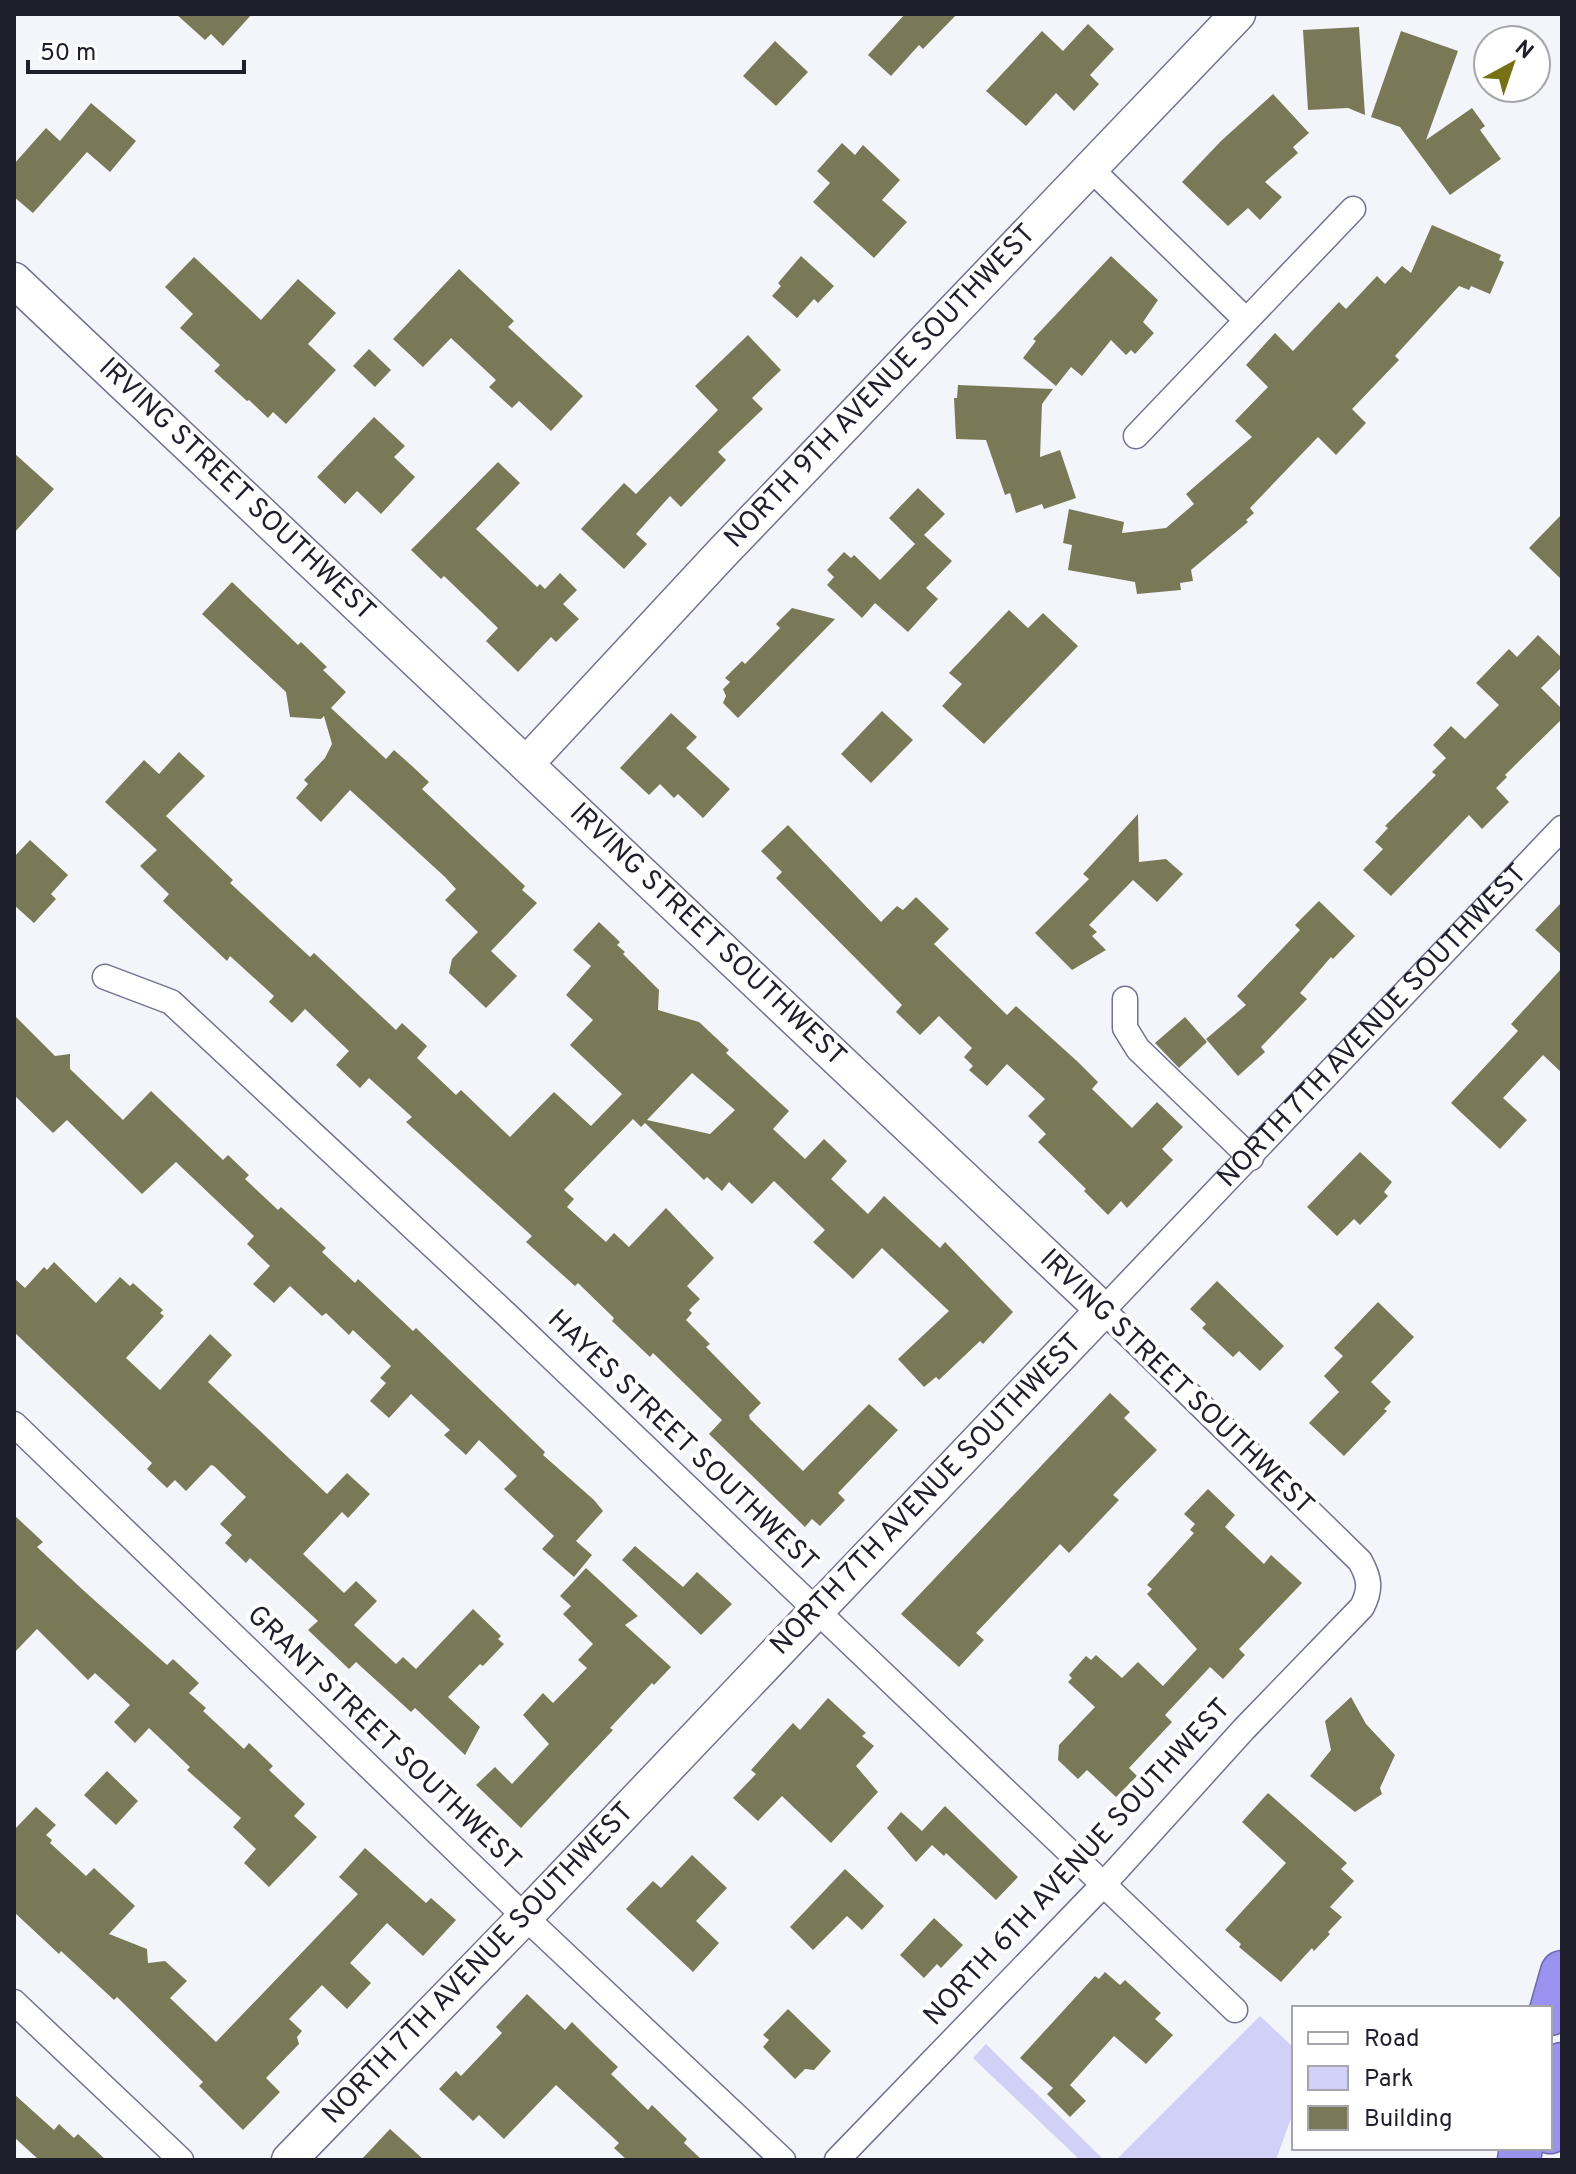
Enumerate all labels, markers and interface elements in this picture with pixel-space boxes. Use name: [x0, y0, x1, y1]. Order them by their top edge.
scale bar: [28, 24, 244, 74]
north arrow: [1472, 24, 1552, 104]
text: N: [1509, 35, 1538, 66]
text: 50 m: [40, 39, 96, 69]
street label: NORTH 9TH AVENUE SOUTHWEST: [717, 217, 1045, 557]
street label: IRVING STREET SOUTHWEST: [90, 351, 382, 630]
street label: IRVING STREET SOUTHWEST: [561, 796, 853, 1075]
street label: NORTH 7TH AVENUE SOUTHWEST: [1210, 857, 1536, 1196]
street label: IRVING STREET SOUTHWEST: [1031, 1242, 1321, 1524]
street label: HAYES STREET SOUTHWEST: [539, 1303, 825, 1581]
street label: NORTH 7TH AVENUE SOUTHWEST: [763, 1326, 1091, 1664]
street label: GRANT STREET SOUTHWEST: [238, 1598, 528, 1880]
street label: NORTH 6TH AVENUE SOUTHWEST: [917, 1692, 1239, 2034]
street label: NORTH 7TH AVENUE SOUTHWEST: [315, 1795, 643, 2133]
legend: [1292, 2006, 1552, 2150]
text: Road: [1364, 2025, 1420, 2055]
text: Park: [1364, 2065, 1414, 2095]
text: Building: [1364, 2105, 1453, 2135]

